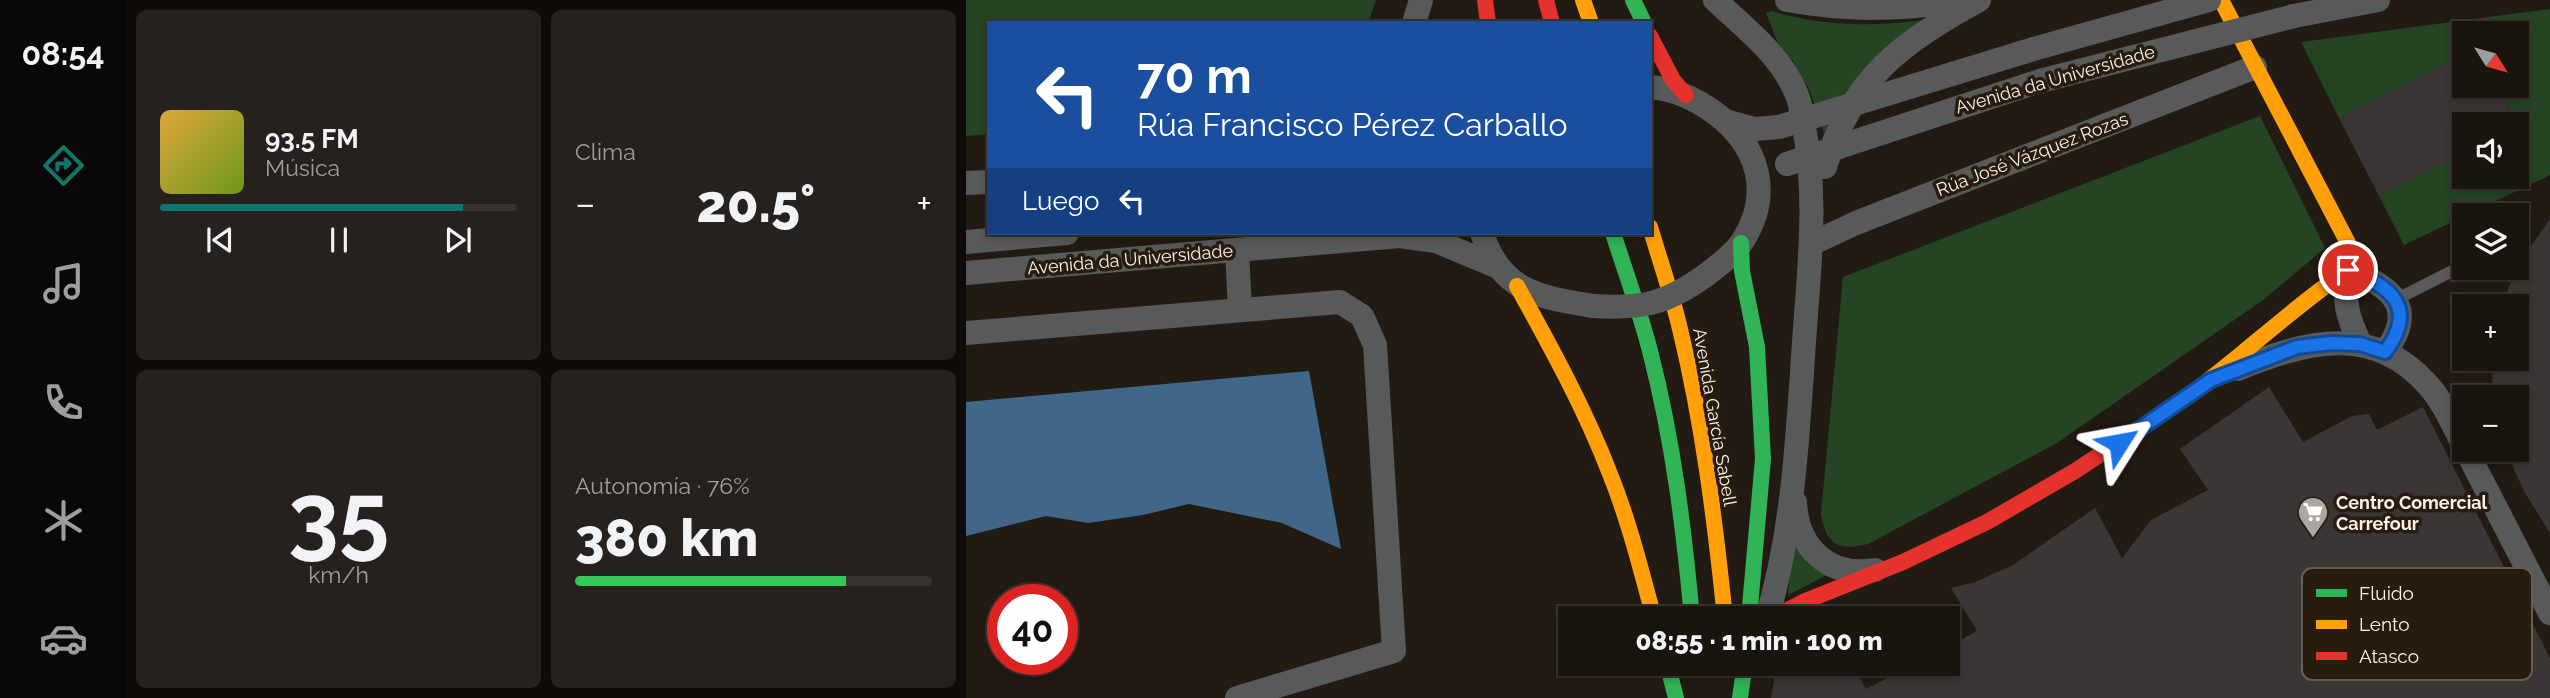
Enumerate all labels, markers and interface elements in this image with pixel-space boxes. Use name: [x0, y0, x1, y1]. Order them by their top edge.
north arrow: [2452, 21, 2529, 98]
map controls: [2452, 21, 2529, 462]
text: 08:54: [22, 35, 104, 72]
street label: Avenida da Universidade: [1953, 40, 2158, 118]
text: 70 m: [1137, 47, 1252, 104]
icon: left: [1022, 49, 1113, 140]
text: Rúa Francisco Pérez Carballo: [1137, 106, 1568, 143]
street label: Rúa José Vázquez Rozas: [1933, 108, 2131, 200]
button: sound: [2452, 112, 2529, 189]
text: 93.5 FM: [265, 124, 359, 154]
text: Clima: [575, 138, 636, 165]
icon: directions: [39, 141, 88, 190]
text: Música: [265, 154, 340, 181]
text: 20.5°: [696, 173, 815, 234]
text: −: [575, 181, 595, 226]
text: +: [916, 181, 932, 226]
icon: left: [1113, 182, 1151, 220]
text: Luego: [1022, 186, 1099, 216]
button: layers: [2452, 203, 2529, 280]
icon: previous: [201, 221, 239, 259]
icon: pause: [320, 221, 358, 259]
icon: next: [439, 221, 477, 259]
street label: Avenida da Universidade: [1026, 240, 1234, 278]
pin: [2318, 240, 2378, 300]
icon: arrive: [2329, 251, 2367, 289]
icon: music: [39, 259, 88, 308]
button: +: [2452, 294, 2529, 371]
street label: Avenida García Sabell: [1689, 326, 1741, 508]
icon: phone: [39, 378, 88, 427]
button: −: [2452, 385, 2529, 462]
position arrow: [2082, 406, 2156, 480]
text: 35: [288, 462, 389, 569]
text: Autonomía · 76%: [575, 472, 750, 499]
place label: Centro Comercial Carrefour: [2336, 492, 2488, 534]
supermarket icon: Centro Comercial Carrefour: [2296, 495, 2330, 539]
icon: climate: [39, 496, 88, 545]
text: 380 km: [575, 507, 758, 568]
text: km/h: [308, 561, 369, 588]
legend: [2302, 568, 2532, 680]
text: Fluido: [2359, 582, 2414, 604]
speed limit sign: 40: [987, 584, 1078, 675]
text: Lento: [2359, 613, 2410, 635]
icon: car: [39, 614, 88, 663]
text: 08:55 · 1 min · 100 m: [1635, 626, 1883, 656]
text: Atasco: [2359, 645, 2419, 667]

